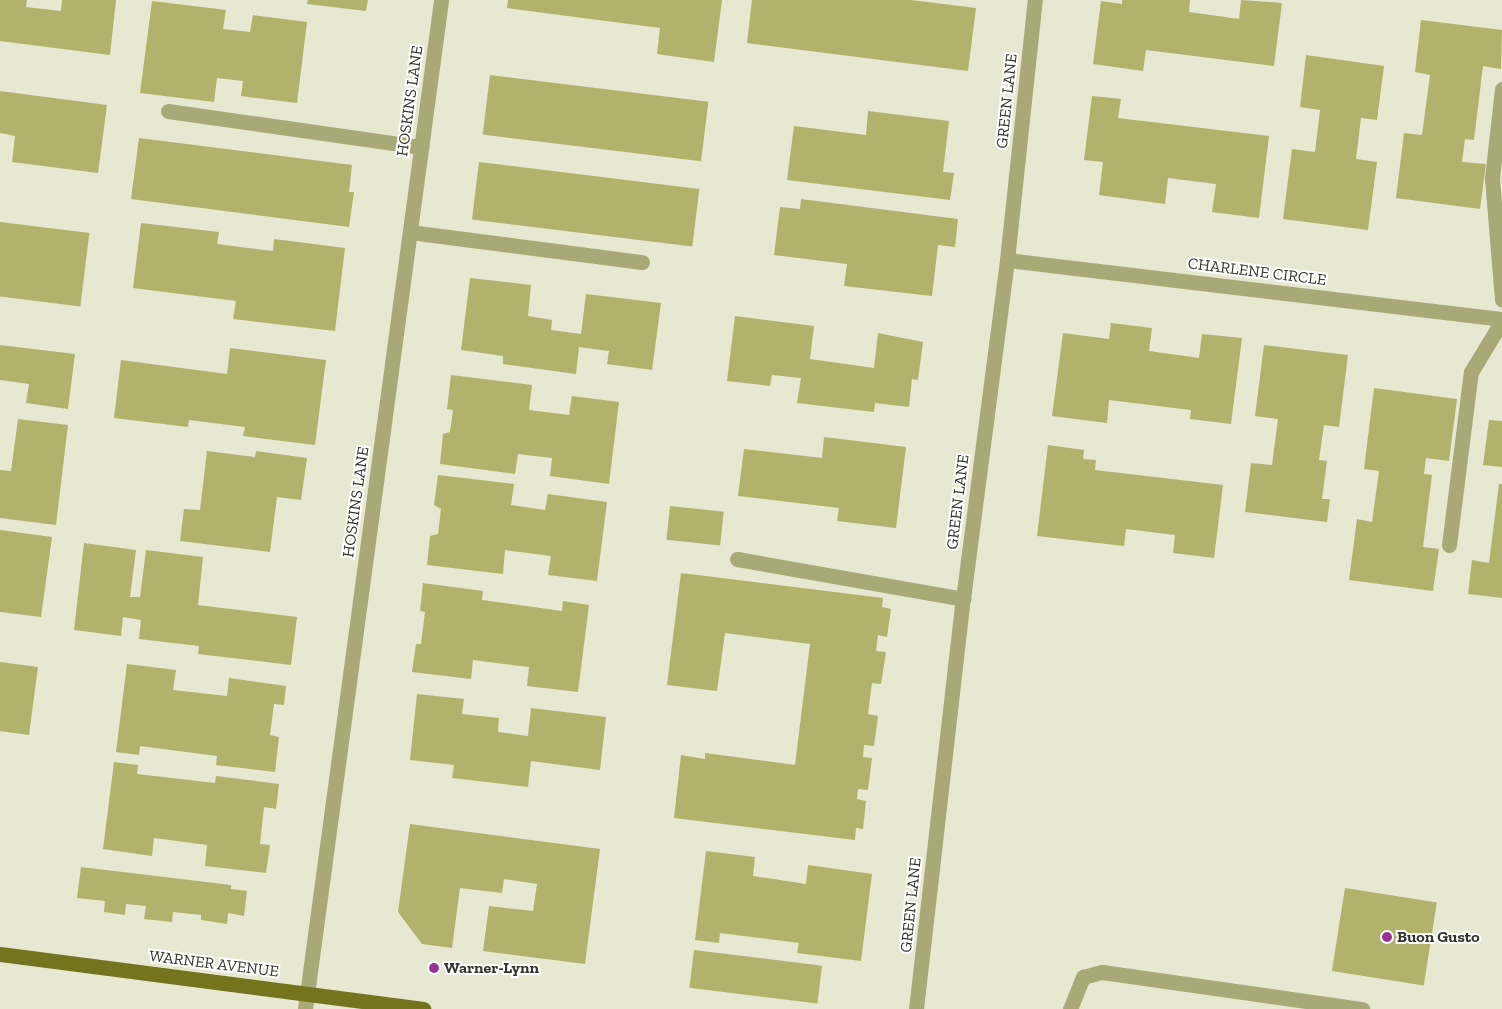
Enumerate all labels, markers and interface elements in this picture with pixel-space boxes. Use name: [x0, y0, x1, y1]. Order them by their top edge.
street label: HOSKINS LANE: [393, 44, 427, 158]
street label: GREEN LANE: [992, 53, 1022, 149]
street label: CHARLENE CIRCLE: [1187, 254, 1327, 290]
street label: HOSKINS LANE: [339, 445, 373, 559]
street label: GREEN LANE: [943, 453, 973, 551]
street label: GREEN LANE: [896, 857, 926, 953]
place label: Buon Gusto: [1397, 927, 1480, 947]
marker: Buon Gusto: [1381, 931, 1393, 943]
street label: WARNER AVENUE: [148, 947, 280, 981]
place label: Warner-Lynn: [444, 958, 539, 978]
marker: Warner-Lynn: [428, 962, 440, 974]

